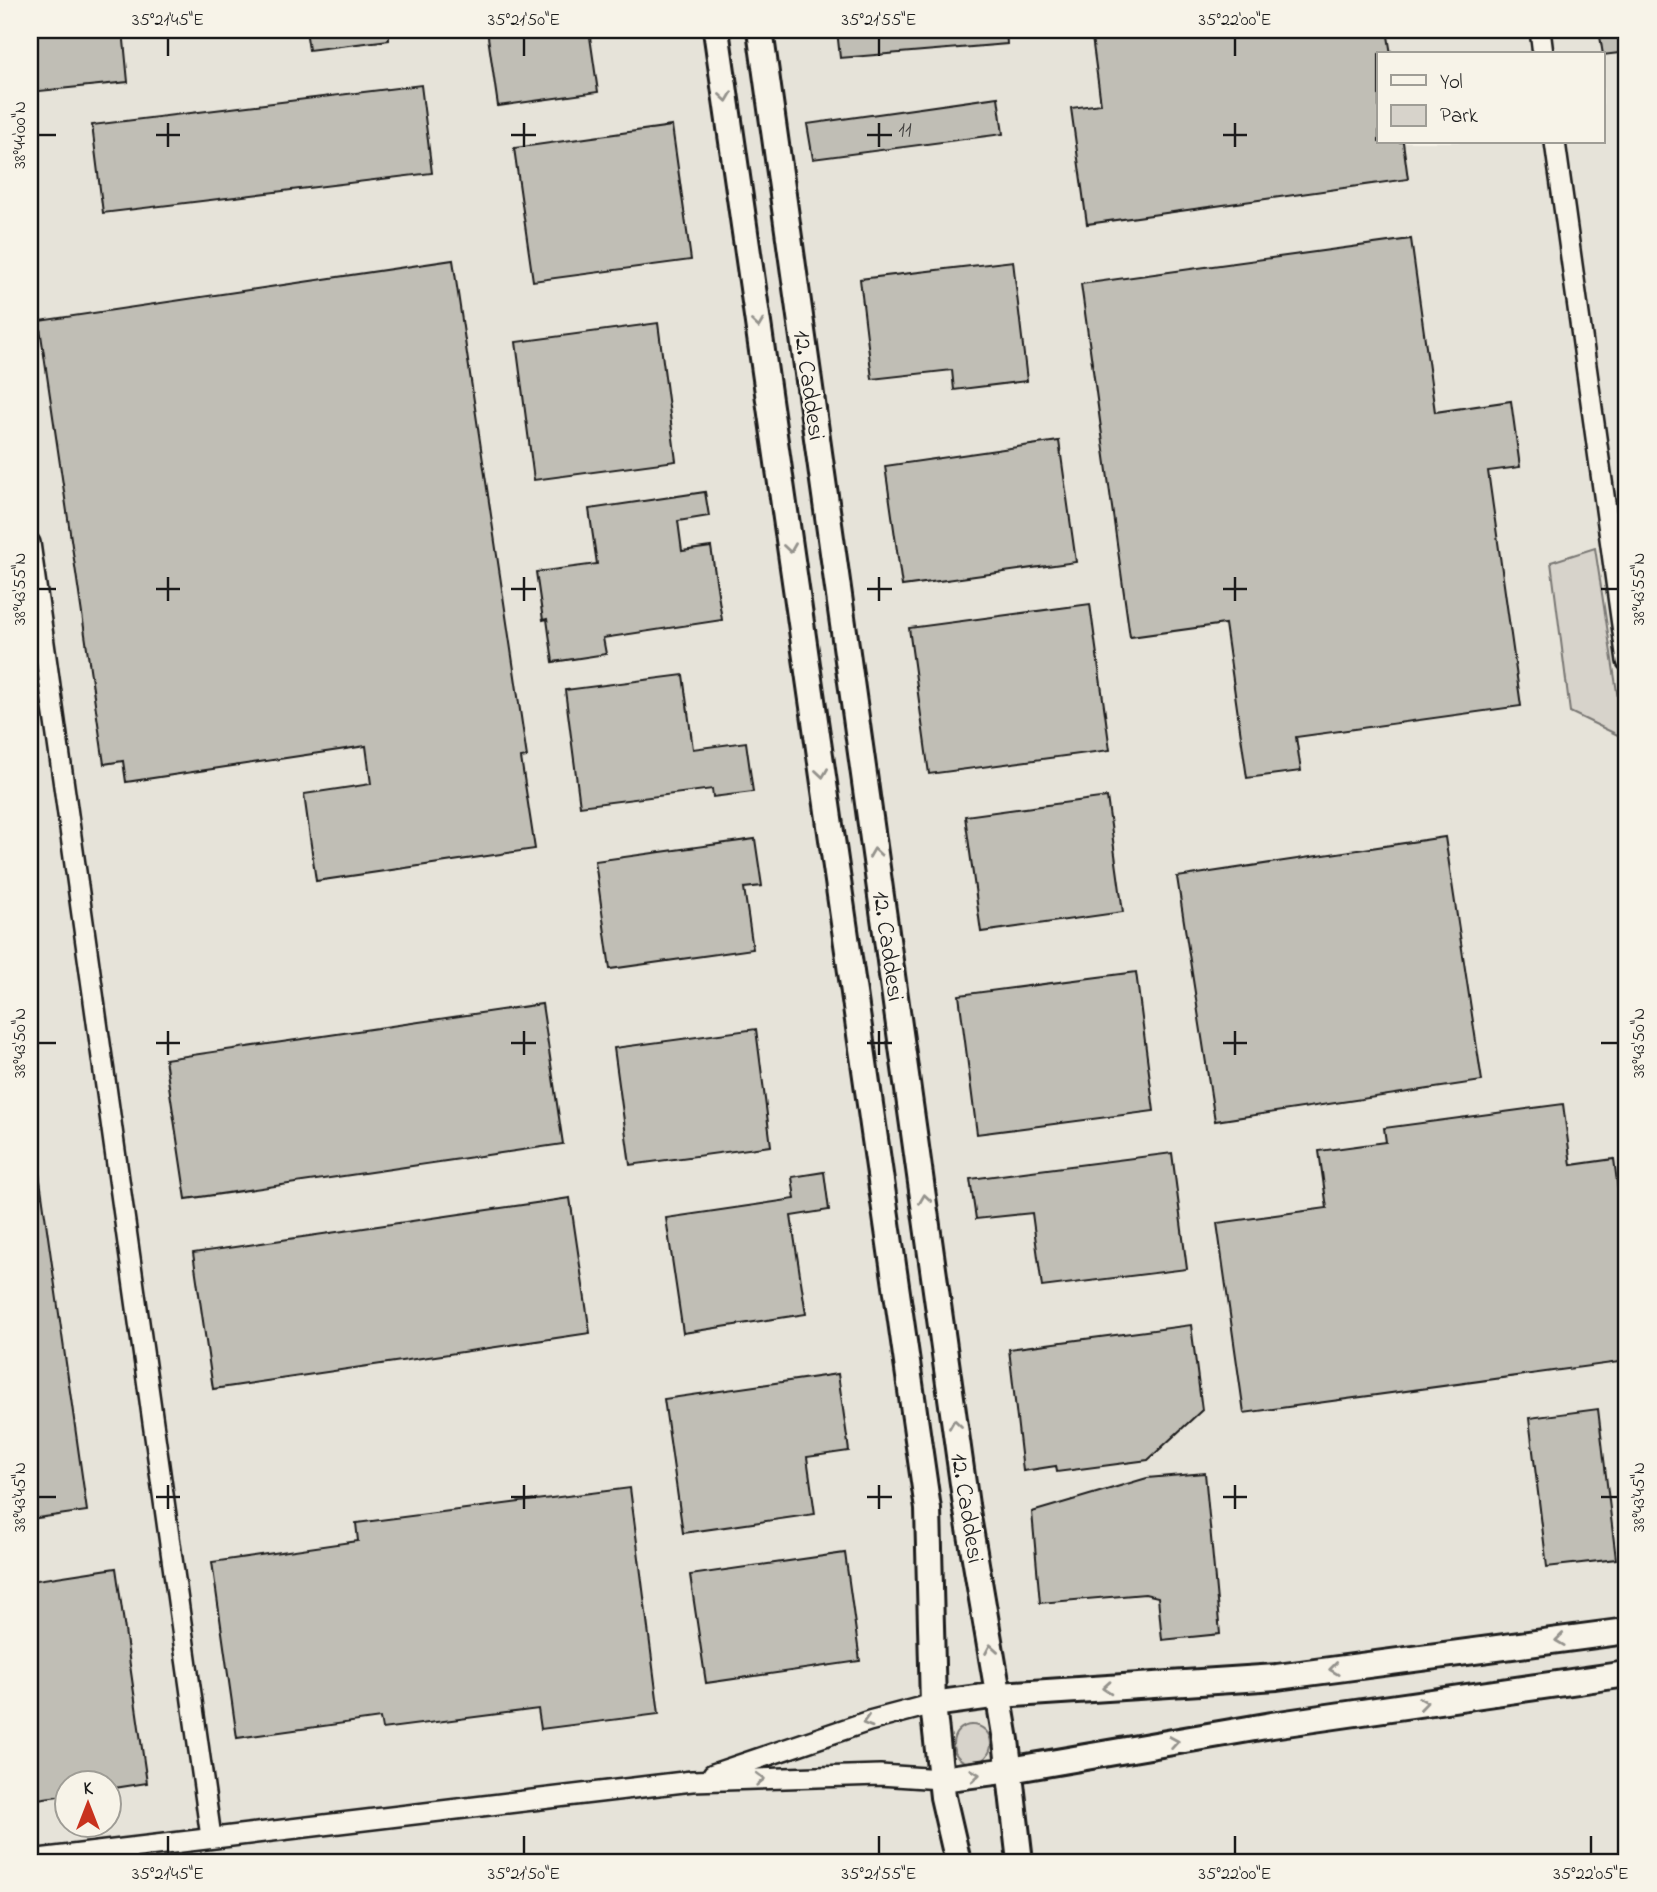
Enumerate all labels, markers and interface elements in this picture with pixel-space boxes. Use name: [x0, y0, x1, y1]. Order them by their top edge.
text: 35°21'45"E: [132, 8, 204, 34]
text: 35°21'50"E: [488, 8, 560, 34]
text: 35°21'55"E: [842, 8, 917, 34]
text: 35°22'00"E: [1198, 8, 1272, 34]
legend: [1377, 52, 1604, 144]
text: Yol: [1440, 68, 1463, 98]
one-way arrow: [718, 91, 733, 103]
text: 38°44'00"N: [8, 101, 34, 169]
text: Park: [1440, 102, 1479, 132]
house number: 11: [898, 116, 912, 146]
one-way arrow: [750, 317, 765, 328]
street label: 12. Caddesi: [782, 328, 833, 443]
one-way arrow: [782, 542, 797, 554]
text: 38°43'55"N: [8, 553, 34, 625]
text: 38°43'55"N: [1627, 553, 1653, 625]
one-way arrow: [814, 767, 829, 779]
one-way arrow: [868, 847, 883, 858]
street label: 12. Caddesi: [861, 889, 912, 1004]
text: 38°43'50"N: [8, 1008, 34, 1078]
text: 38°43'50"N: [1627, 1008, 1653, 1078]
one-way arrow: [918, 1193, 933, 1205]
one-way arrow: [948, 1419, 963, 1430]
street label: 12. Caddesi: [940, 1451, 991, 1566]
text: 38°43'45"N: [8, 1462, 34, 1532]
text: 38°43'45"N: [1627, 1462, 1653, 1532]
one-way arrow: [1554, 1632, 1565, 1647]
one-way arrow: [984, 1643, 999, 1655]
one-way arrow: [1328, 1662, 1340, 1677]
one-way arrow: [1102, 1680, 1113, 1695]
one-way arrow: [1417, 1696, 1428, 1711]
one-way arrow: [862, 1714, 874, 1729]
one-way arrow: [1168, 1735, 1179, 1750]
one-way arrow: [970, 1767, 981, 1782]
north arrow: [52, 1770, 122, 1840]
one-way arrow: [755, 1771, 766, 1786]
text: K: [83, 1776, 93, 1803]
text: 35°21'45"E: [132, 1862, 204, 1888]
text: 35°21'50"E: [488, 1862, 560, 1888]
text: 35°21'55"E: [842, 1862, 917, 1888]
text: 35°22'00"E: [1198, 1862, 1272, 1888]
text: 35°22'05"E: [1553, 1862, 1629, 1888]

